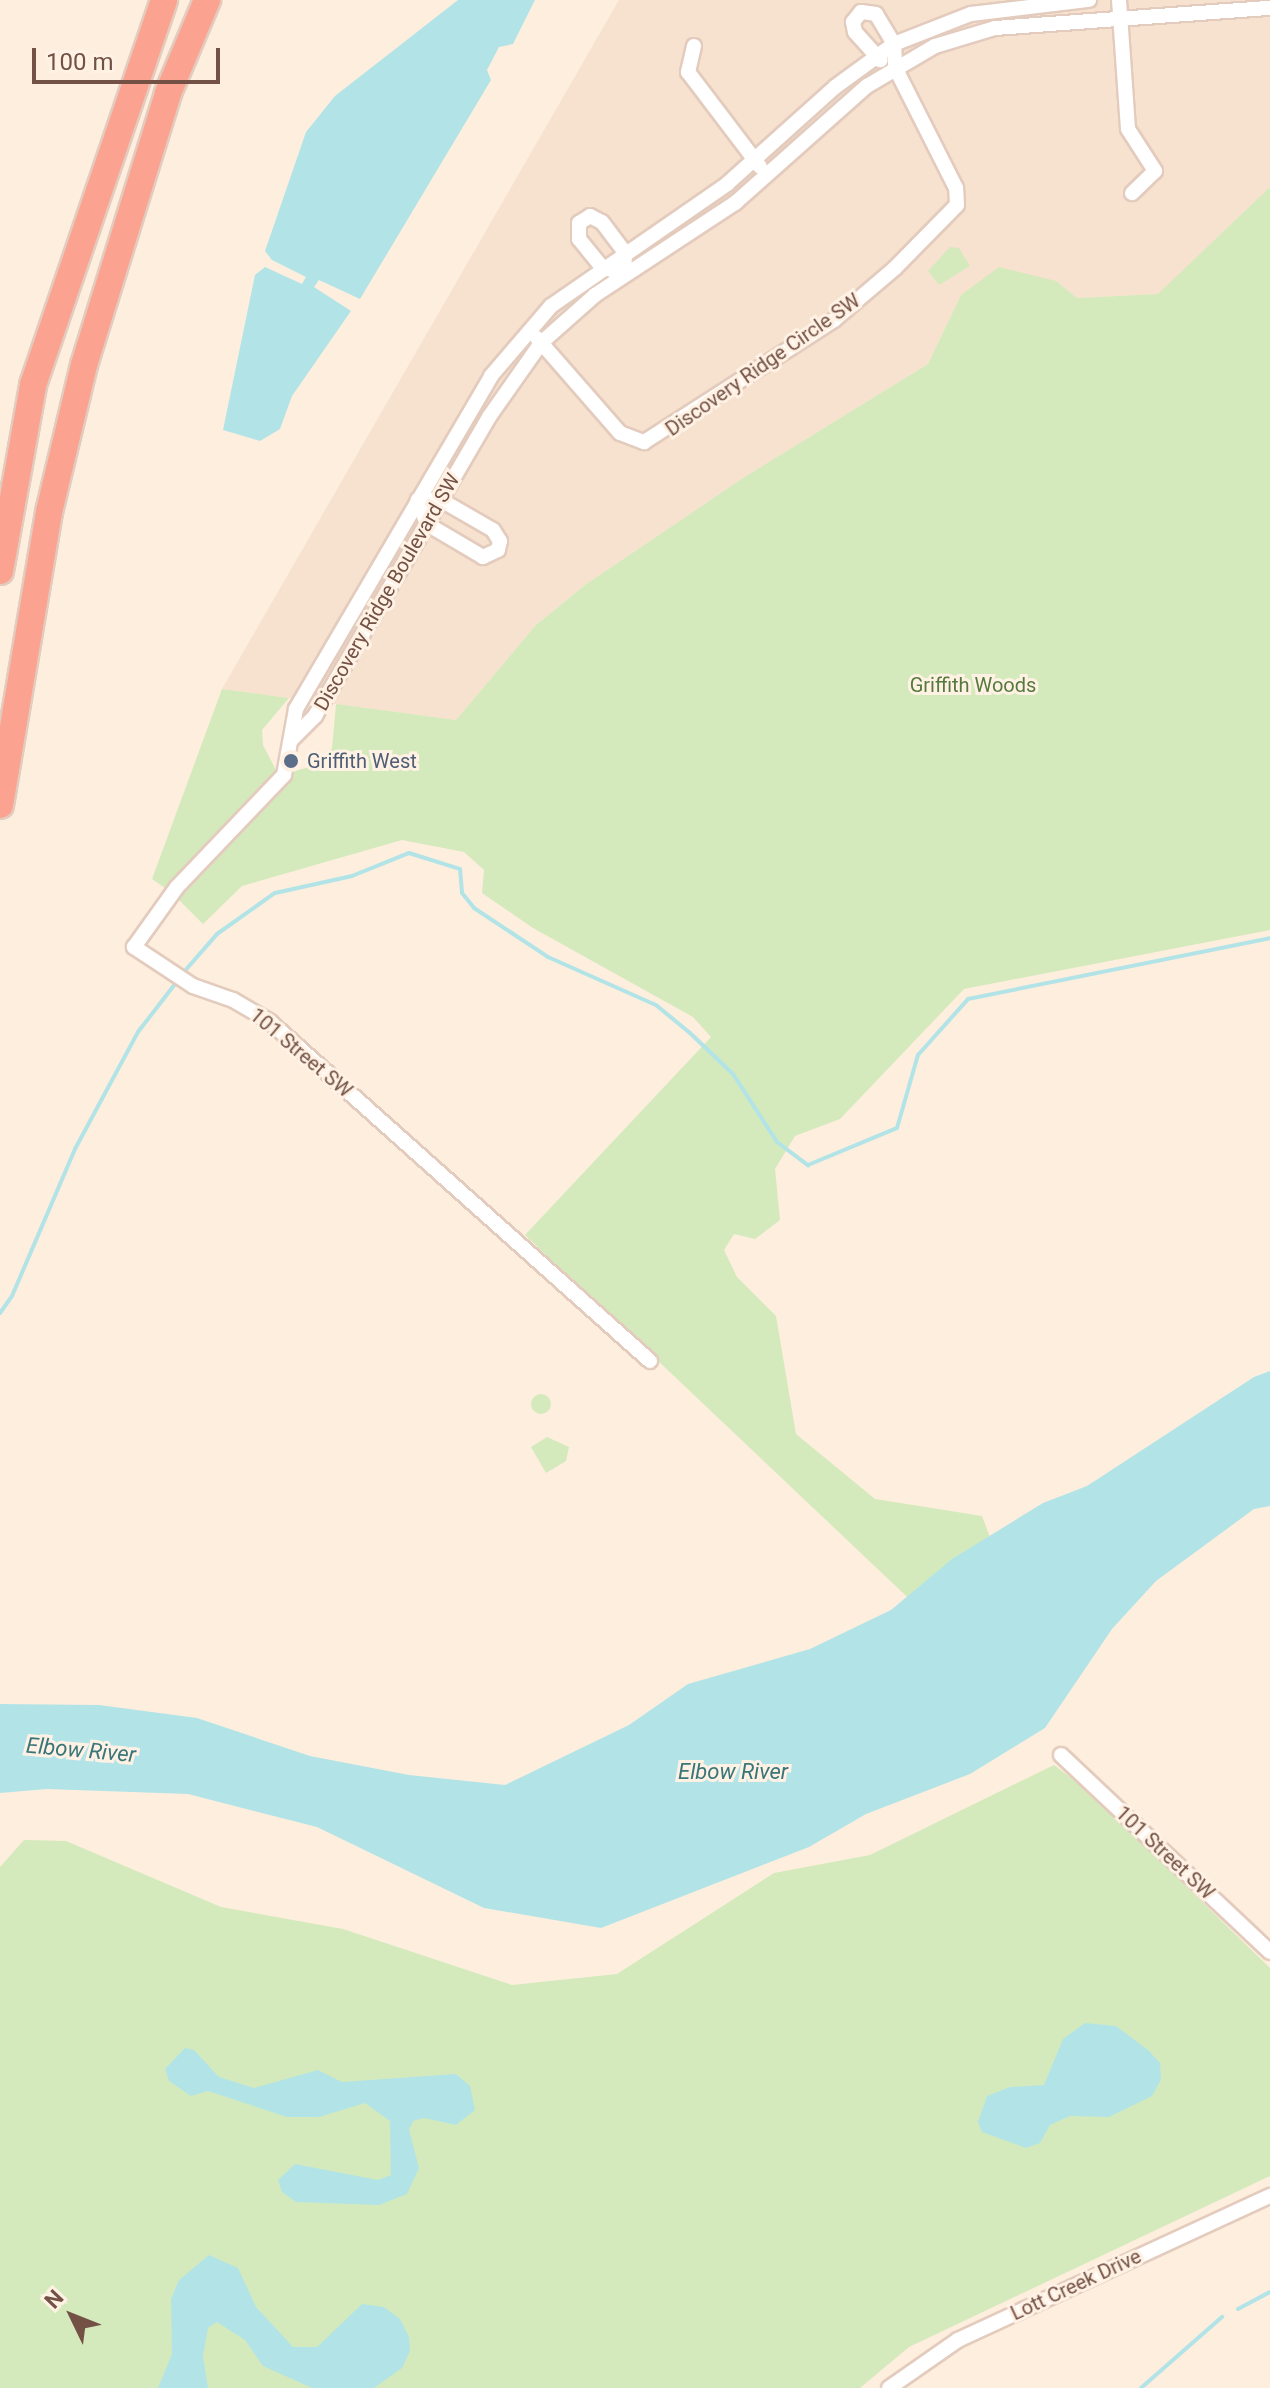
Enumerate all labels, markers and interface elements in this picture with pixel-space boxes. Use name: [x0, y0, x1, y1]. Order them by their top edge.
scale bar: [36, 32, 224, 82]
text: 100 m: [46, 48, 113, 76]
street label: Discovery Ridge Circle SW: [661, 289, 865, 441]
street label: Discovery Ridge Boulevard SW: [309, 469, 465, 715]
park label: Griffith Woods: [910, 673, 1036, 697]
place label: Griffith West: [307, 749, 417, 773]
marker: Griffith West: [282, 752, 300, 770]
street label: 101 Street SW: [245, 1003, 357, 1103]
water label: Elbow River: [25, 1732, 137, 1768]
water label: Elbow River: [678, 1759, 788, 1785]
street label: 101 Street SW: [1111, 1801, 1219, 1905]
street label: Lott Creek Drive: [1007, 2244, 1145, 2326]
north arrow: [32, 2276, 112, 2356]
text: N: [40, 2285, 69, 2313]

